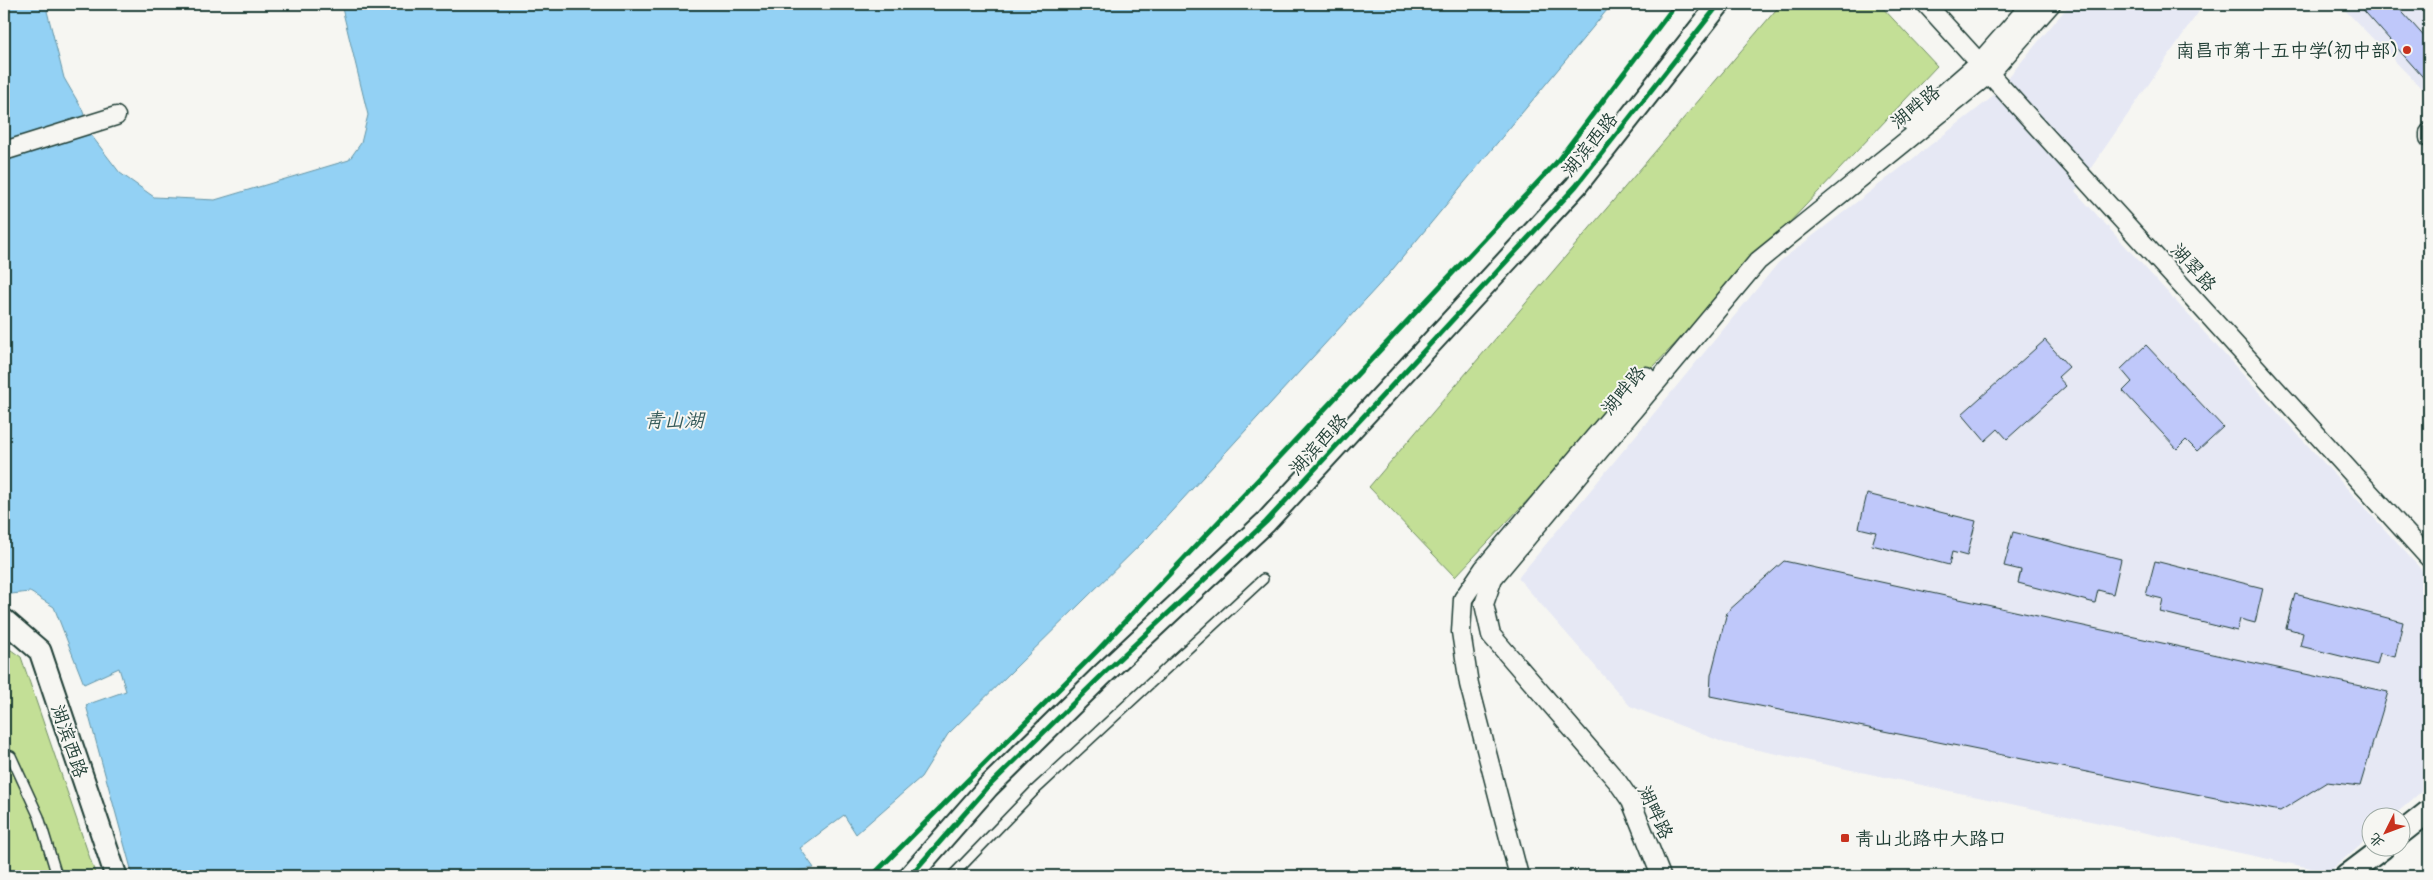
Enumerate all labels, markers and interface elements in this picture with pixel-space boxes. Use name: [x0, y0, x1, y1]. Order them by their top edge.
place label: 南昌市第十五中学(初中部): [2176, 38, 2397, 65]
marker: 南昌市第十五中学(初中部): [2401, 44, 2413, 56]
street label: 湖畔路: [1885, 79, 1947, 136]
street label: 湖滨西路: [1556, 107, 1625, 183]
street label: 湖翠路: [2164, 238, 2222, 298]
street label: 湖畔路: [1595, 360, 1653, 421]
water label: 青山湖: [644, 407, 706, 435]
street label: 湖滨西路: [1283, 408, 1355, 482]
street label: 湖滨西路: [43, 701, 94, 782]
street label: 湖畔路: [1630, 781, 1679, 844]
north arrow: [2360, 808, 2410, 858]
place label: 青山北路中大路口: [1855, 826, 2007, 853]
text: 北: [2365, 828, 2389, 852]
marker: 青山北路中大路口: [1839, 832, 1851, 844]

